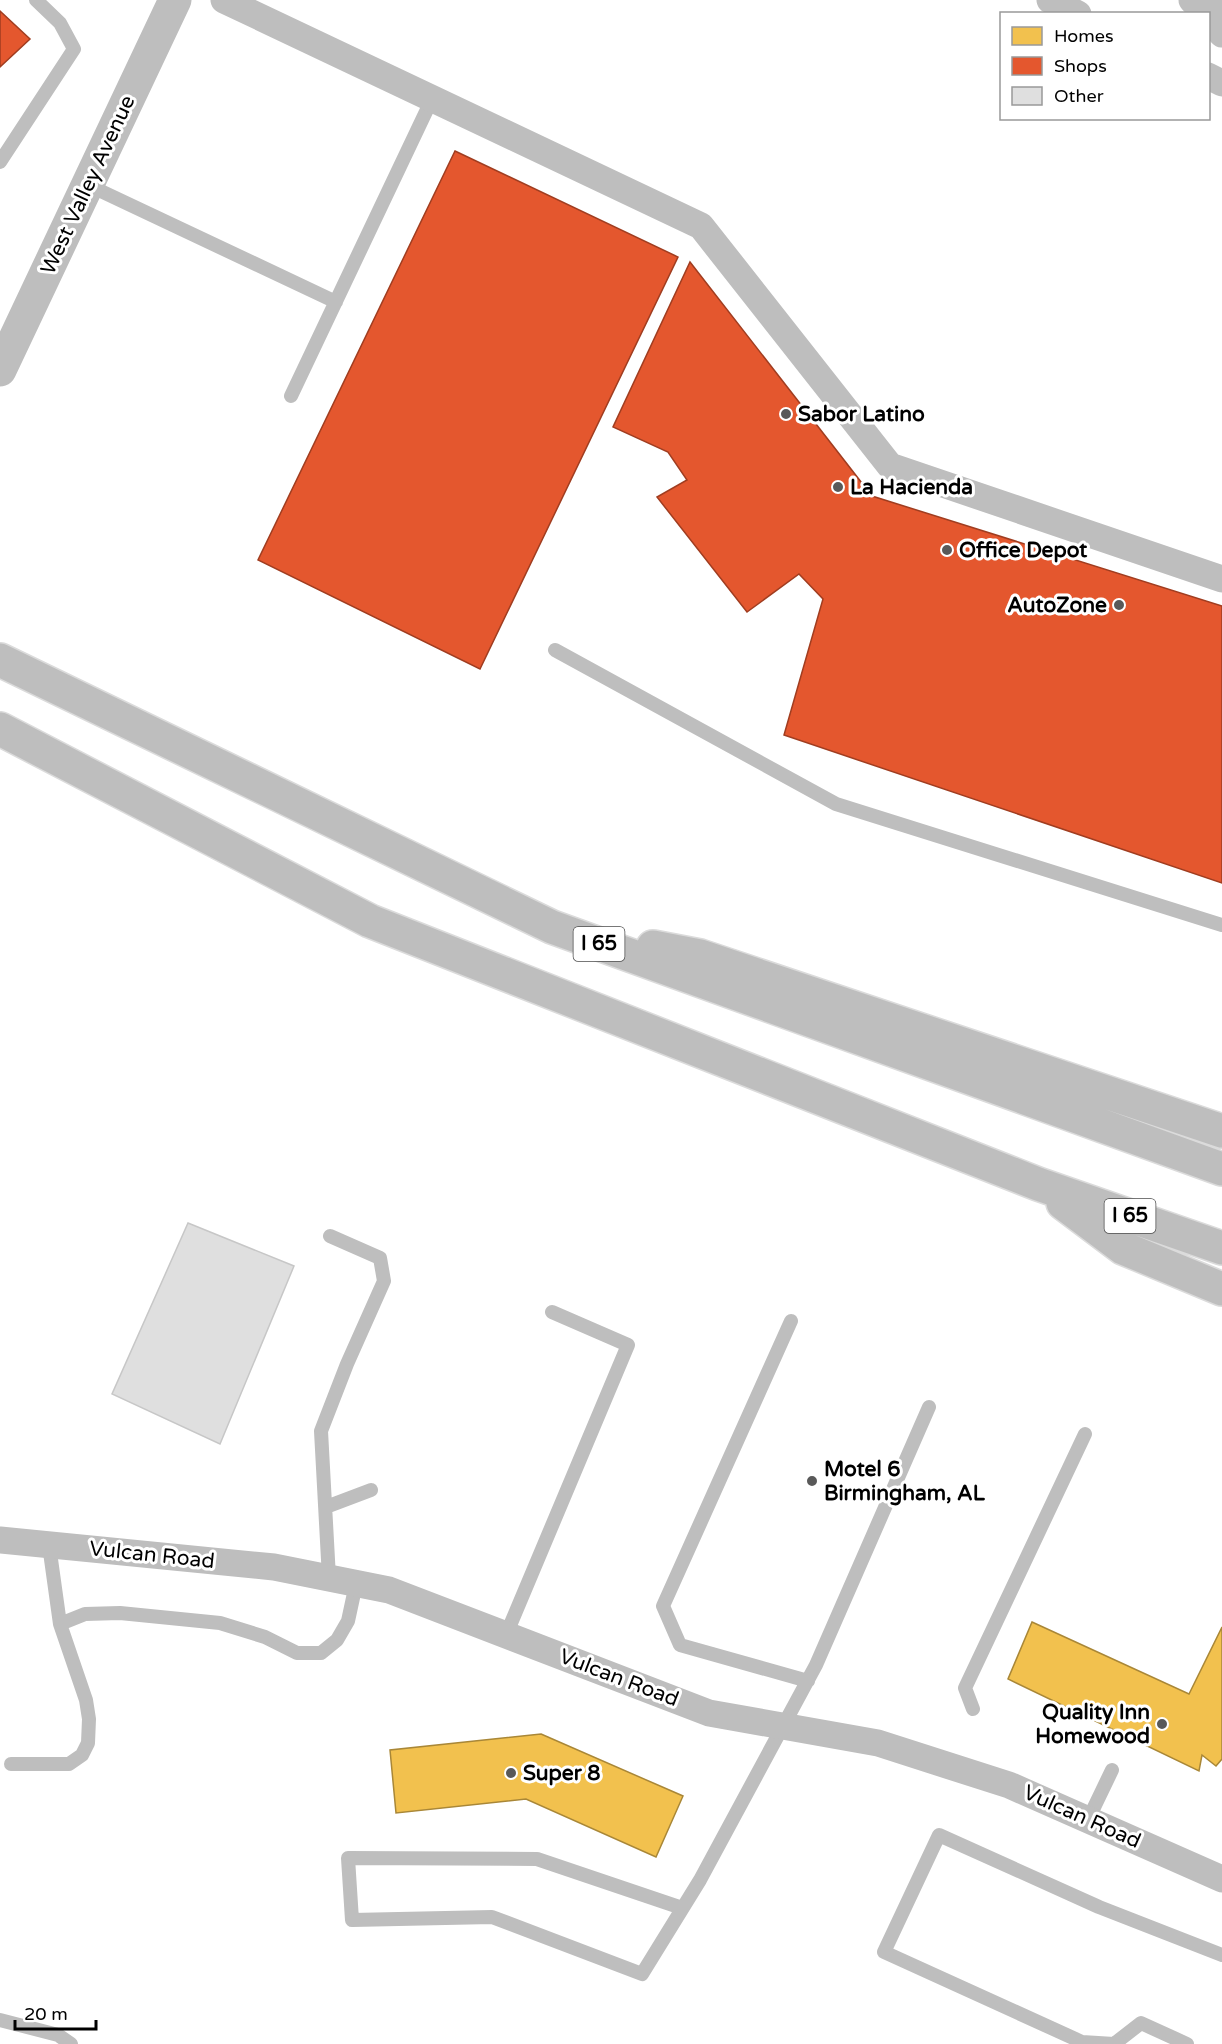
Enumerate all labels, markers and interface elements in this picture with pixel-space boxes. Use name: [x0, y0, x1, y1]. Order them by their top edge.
legend: [1000, 12, 1210, 120]
text: Homes: [1054, 25, 1114, 47]
text: Shops: [1054, 55, 1107, 77]
text: Other: [1054, 85, 1104, 107]
street label: West Valley Avenue: [35, 91, 141, 279]
place label: Sabor Latino: [798, 402, 925, 427]
marker: Sabor Latino: [779, 407, 793, 421]
place label: La Hacienda: [850, 475, 973, 500]
marker: La Hacienda: [831, 480, 845, 494]
place label: Office Depot: [959, 538, 1087, 563]
marker: Office Depot: [940, 543, 954, 557]
place label: AutoZone: [1007, 593, 1107, 618]
marker: AutoZone: [1112, 598, 1126, 612]
road number: I 65: [574, 927, 624, 961]
road number: I 65: [1104, 1199, 1156, 1233]
place label: Motel 6 Birmingham, AL: [824, 1457, 986, 1506]
marker: Motel 6 Birmingham, AL: [805, 1474, 819, 1488]
street label: Vulcan Road: [88, 1536, 216, 1574]
street label: Vulcan Road: [556, 1644, 682, 1712]
place label: Quality Inn Homewood: [1035, 1700, 1150, 1749]
marker: Quality Inn Homewood: [1155, 1717, 1169, 1731]
place label: Super 8: [523, 1761, 600, 1786]
marker: Super 8: [504, 1766, 518, 1780]
street label: Vulcan Road: [1019, 1780, 1145, 1854]
scale bar: [15, 1993, 96, 2031]
text: 20 m: [24, 2003, 68, 2025]

